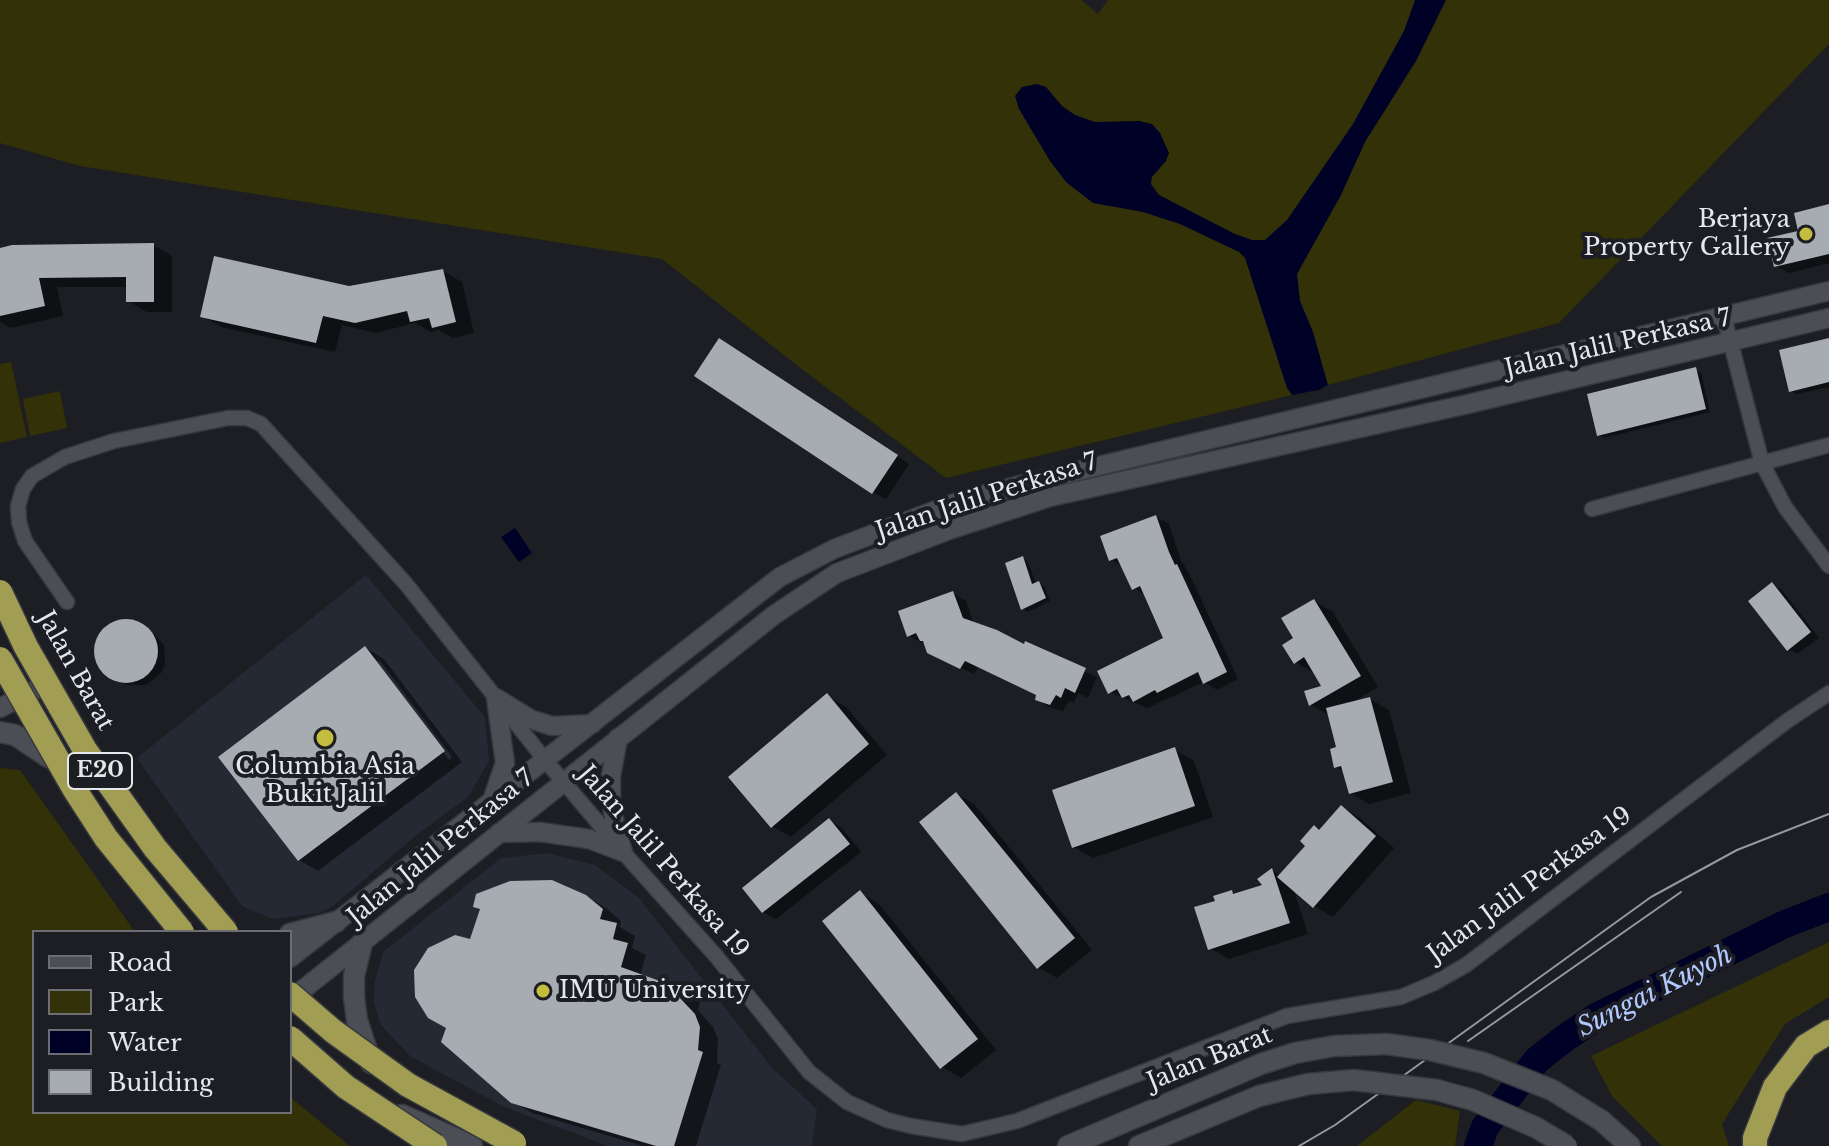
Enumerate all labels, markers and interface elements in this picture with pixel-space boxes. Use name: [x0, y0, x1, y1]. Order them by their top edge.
place label: Berjaya Property Gallery: [1584, 206, 1790, 262]
marker: Berjaya Property Gallery: [1797, 225, 1815, 243]
street label: Jalan Jalil Perkasa 7: [1502, 304, 1734, 384]
street label: Jalan Jalil Perkasa 7: [873, 448, 1101, 546]
street label: Jalan Barat: [30, 606, 120, 736]
marker: Columbia Asia Bukit Jalil: [314, 727, 336, 749]
road number: E20: [68, 753, 132, 789]
place label: Columbia Asia Bukit Jalil: [235, 753, 415, 809]
street label: Jalan Jalil Perkasa 19: [572, 760, 754, 964]
street label: Jalan Jalil Perkasa 7: [342, 764, 540, 932]
street label: Jalan Jalil Perkasa 19: [1422, 801, 1638, 969]
legend: [32, 930, 292, 1114]
water label: Sungai Kuyoh: [1572, 940, 1738, 1044]
text: Road: [108, 948, 172, 977]
place label: IMU University: [559, 977, 750, 1005]
marker: IMU University: [534, 982, 552, 1000]
text: Park: [108, 988, 164, 1017]
street label: Jalan Barat: [1143, 1021, 1277, 1097]
text: Water: [108, 1028, 182, 1057]
text: Building: [108, 1068, 214, 1097]

